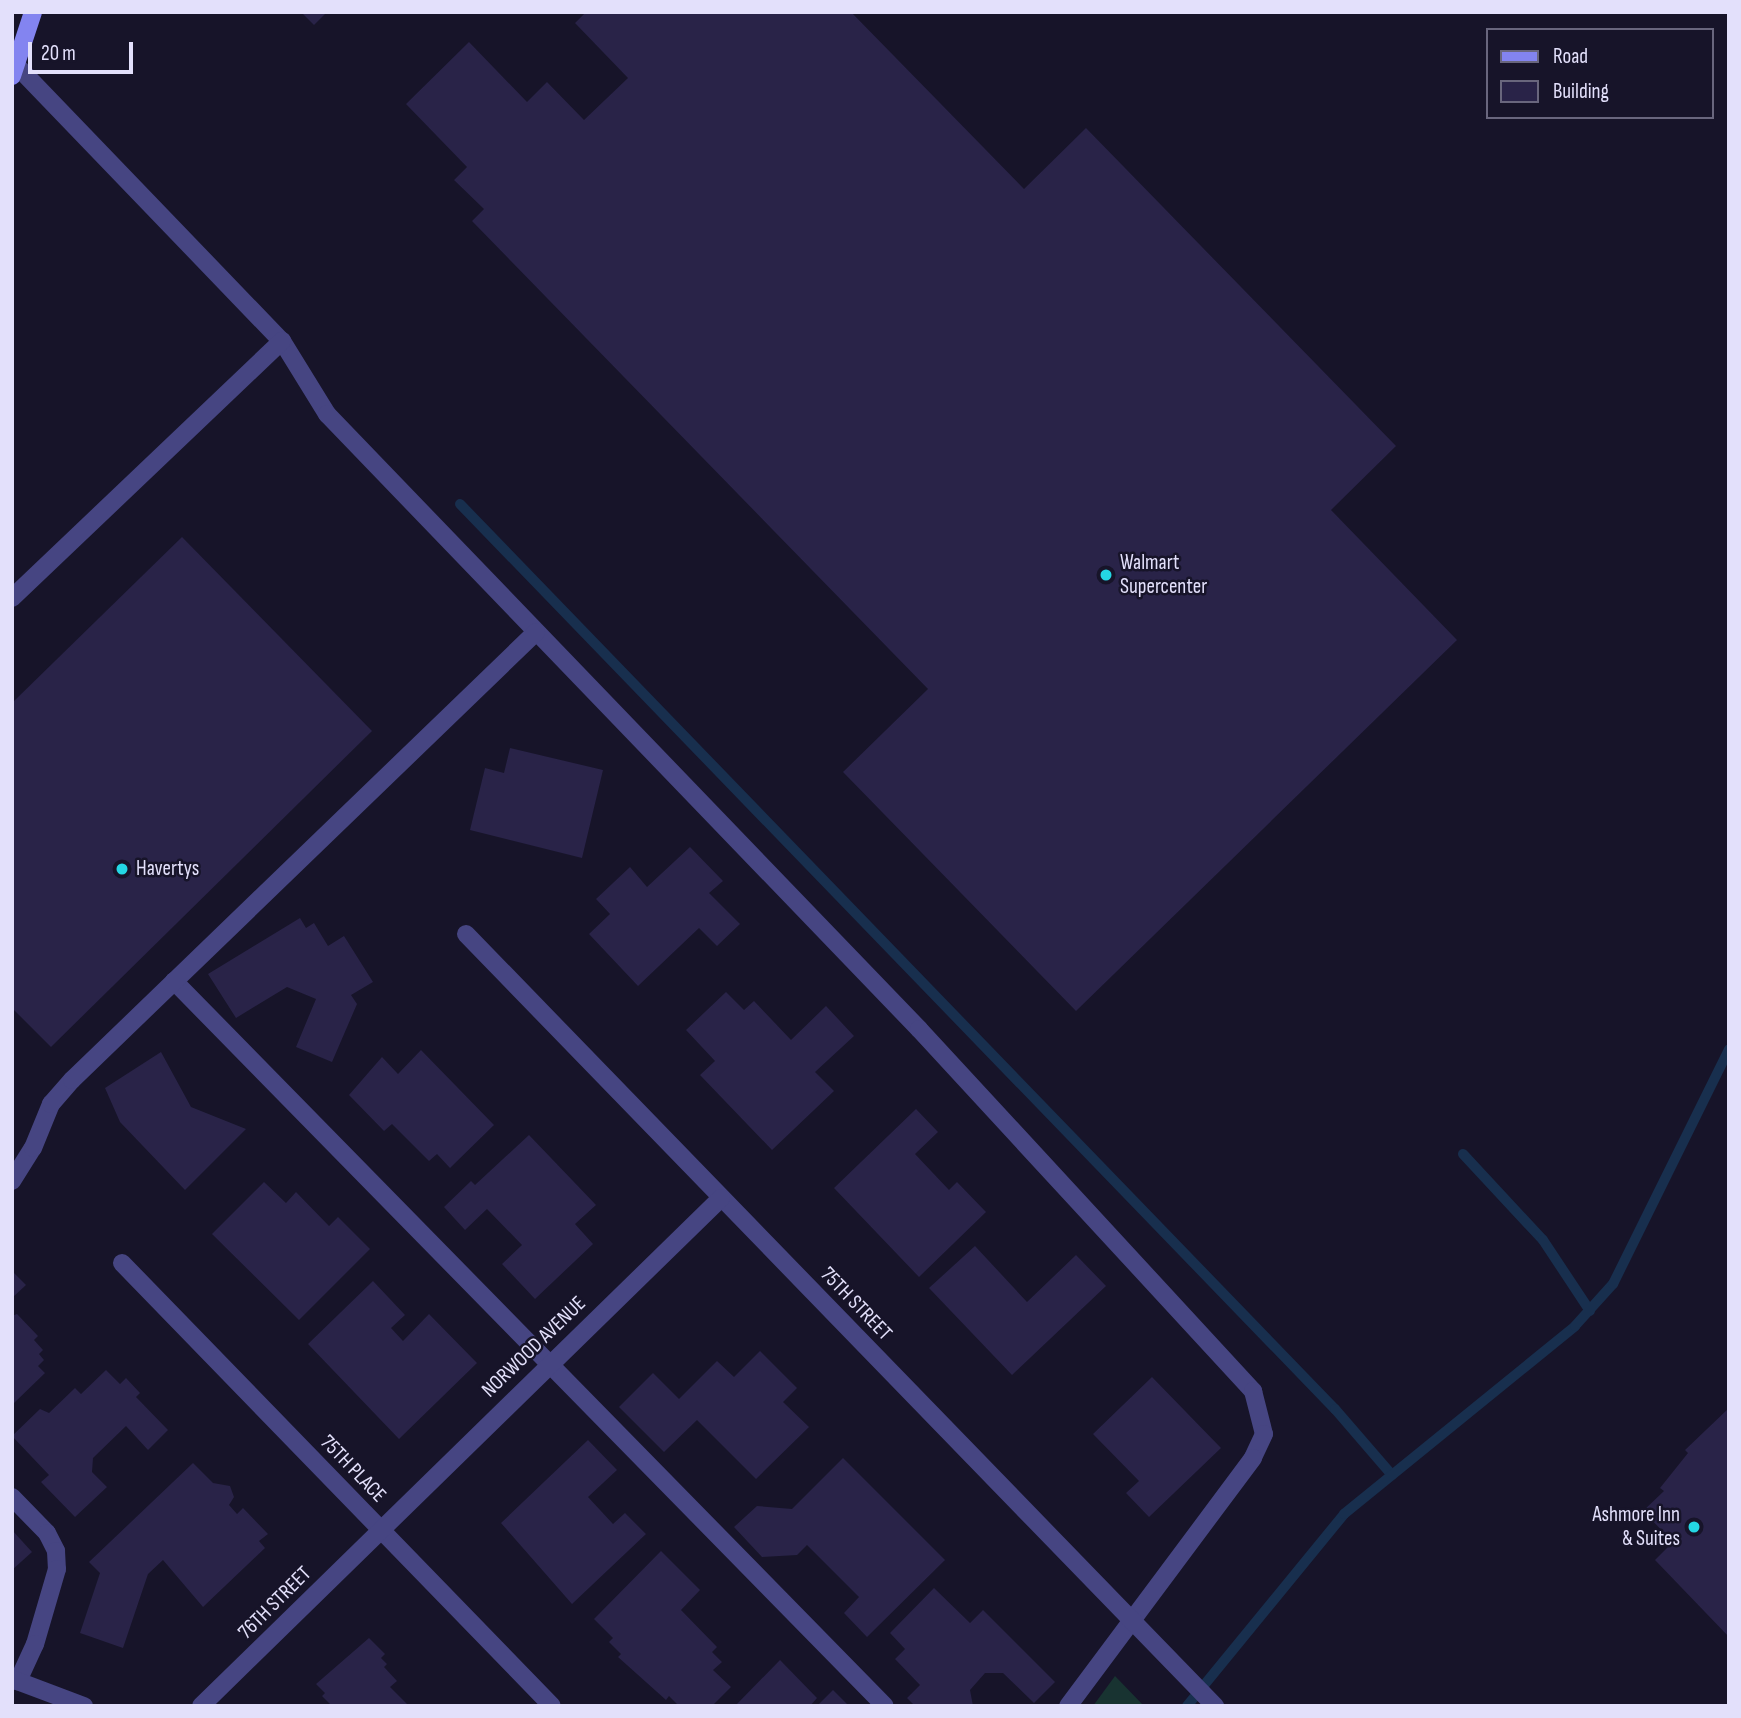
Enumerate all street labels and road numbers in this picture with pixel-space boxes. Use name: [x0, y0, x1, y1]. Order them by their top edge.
street label: 75TH STREET: [815, 1262, 897, 1346]
street label: NORWOOD AVENUE: [477, 1291, 591, 1403]
street label: 75TH PLACE: [315, 1430, 391, 1508]
street label: 76TH STREET: [233, 1561, 317, 1645]

